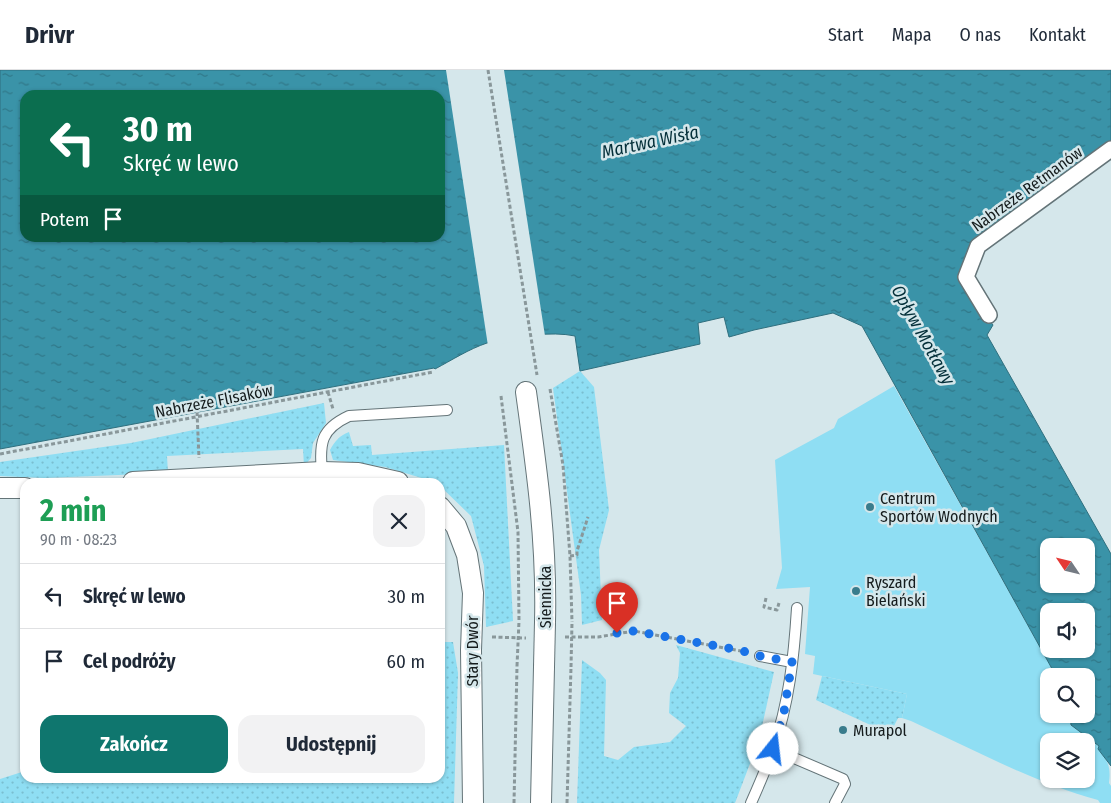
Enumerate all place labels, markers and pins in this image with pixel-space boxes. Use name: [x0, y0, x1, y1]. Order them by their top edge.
place label: Centrum Sportów Wodnych: [880, 489, 998, 526]
marker: Centrum Sportów Wodnych: [864, 501, 876, 513]
place label: Ryszard Bielański: [866, 573, 925, 610]
pin: [596, 582, 638, 633]
marker: Ryszard Bielański: [850, 585, 862, 597]
place label: Murapol: [853, 721, 907, 740]
marker: Murapol: [837, 724, 849, 736]

